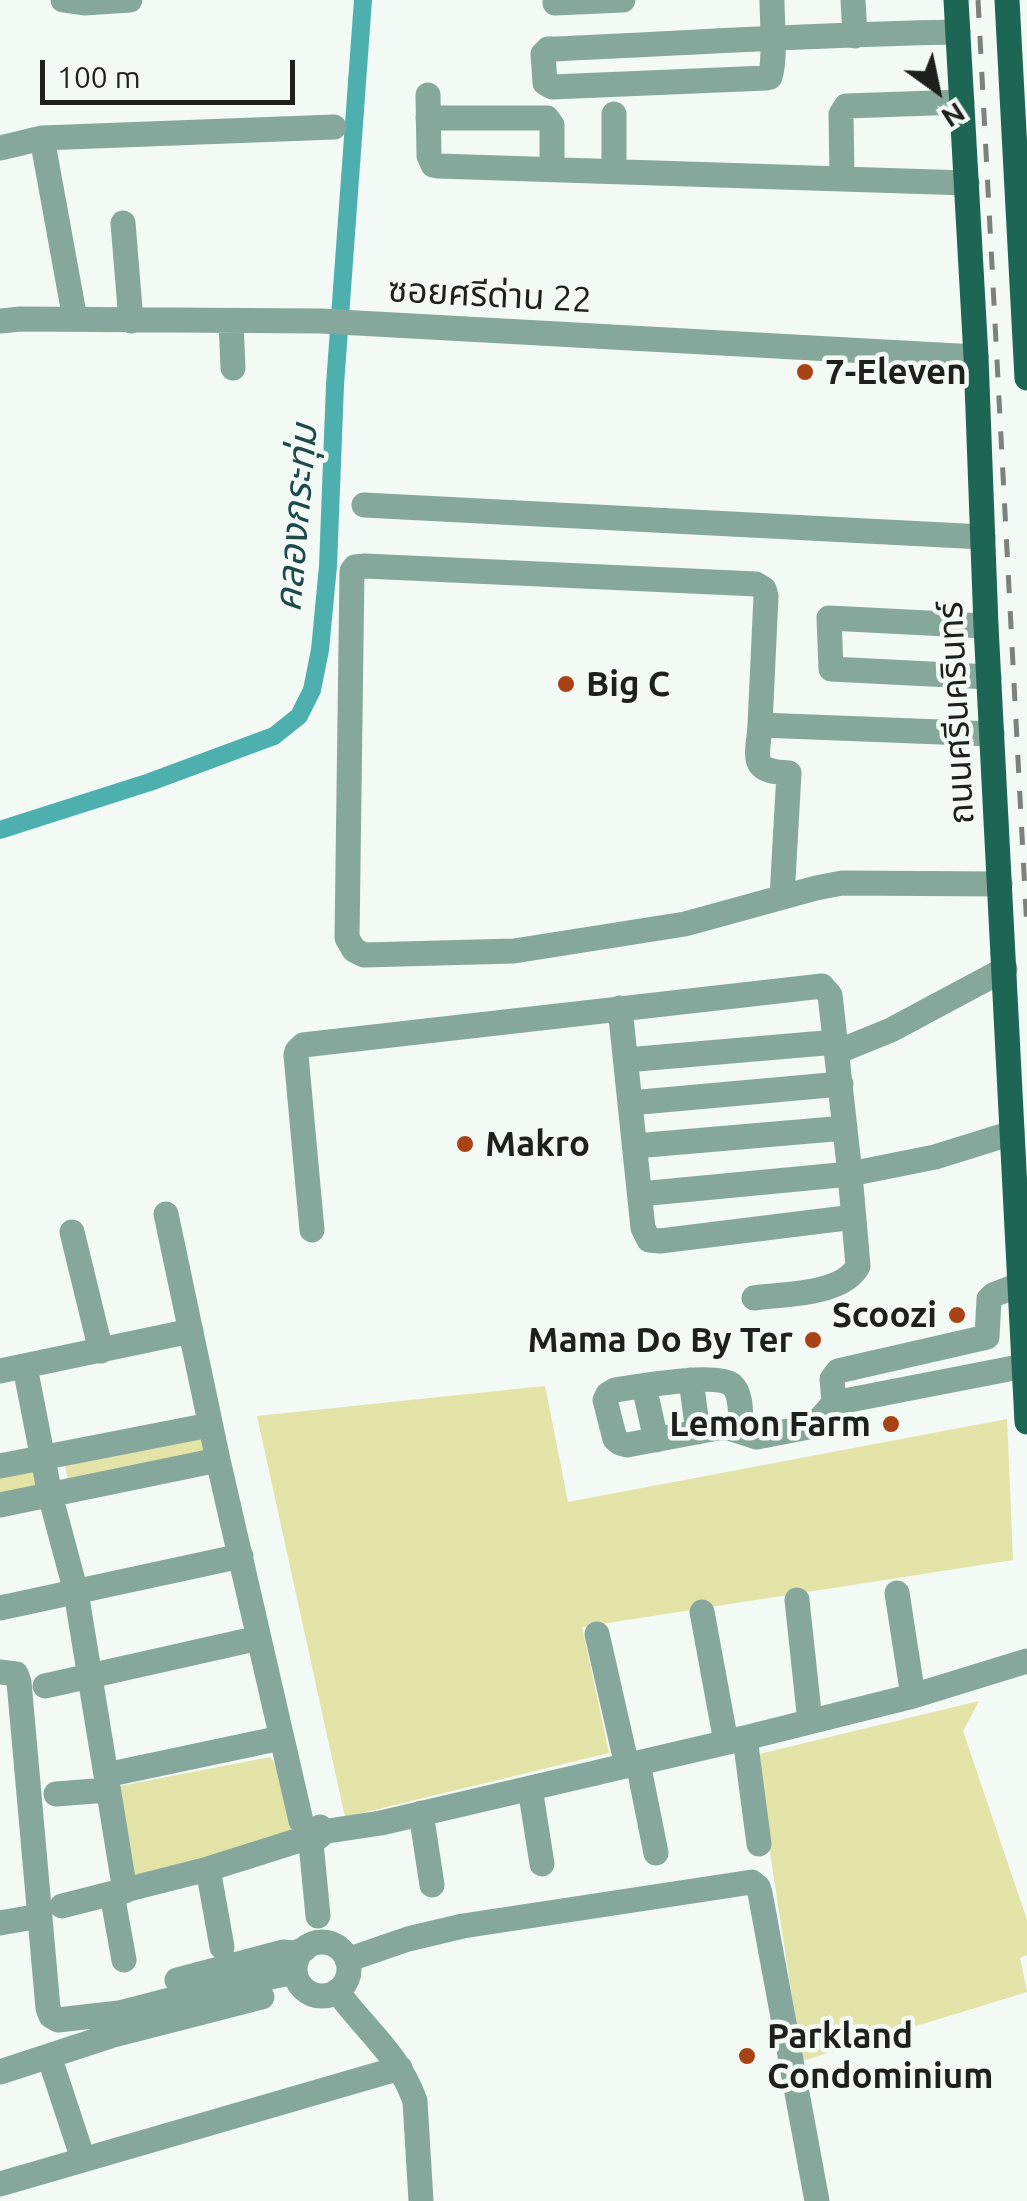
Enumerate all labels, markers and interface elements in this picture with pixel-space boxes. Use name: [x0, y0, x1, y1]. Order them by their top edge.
scale bar: [45, 40, 300, 102]
north arrow: [887, 40, 987, 140]
text: 100 m: [57, 60, 141, 94]
text: N: [936, 97, 971, 134]
street label: ซอยศรีด่าน 22: [387, 269, 593, 321]
place label: 7-Eleven: [825, 351, 967, 393]
marker: 7-Eleven: [794, 361, 816, 383]
water label: คลองกระทุ่ม: [265, 422, 327, 614]
street label: ถนนศรีนครินทร์: [929, 601, 983, 825]
place label: Big C: [586, 663, 670, 705]
marker: Big C: [555, 673, 577, 695]
place label: Makro: [485, 1123, 590, 1165]
marker: Makro: [454, 1133, 476, 1155]
place label: Scoozi: [832, 1294, 937, 1336]
marker: Scoozi: [946, 1304, 968, 1326]
place label: Mama Do By Ter: [528, 1319, 793, 1361]
marker: Mama Do By Ter: [802, 1329, 824, 1351]
place label: Lemon Farm: [669, 1403, 871, 1445]
marker: Lemon Farm: [880, 1413, 902, 1435]
place label: Parkland Condominium: [767, 2015, 993, 2097]
marker: Parkland Condominium: [736, 2045, 758, 2067]

